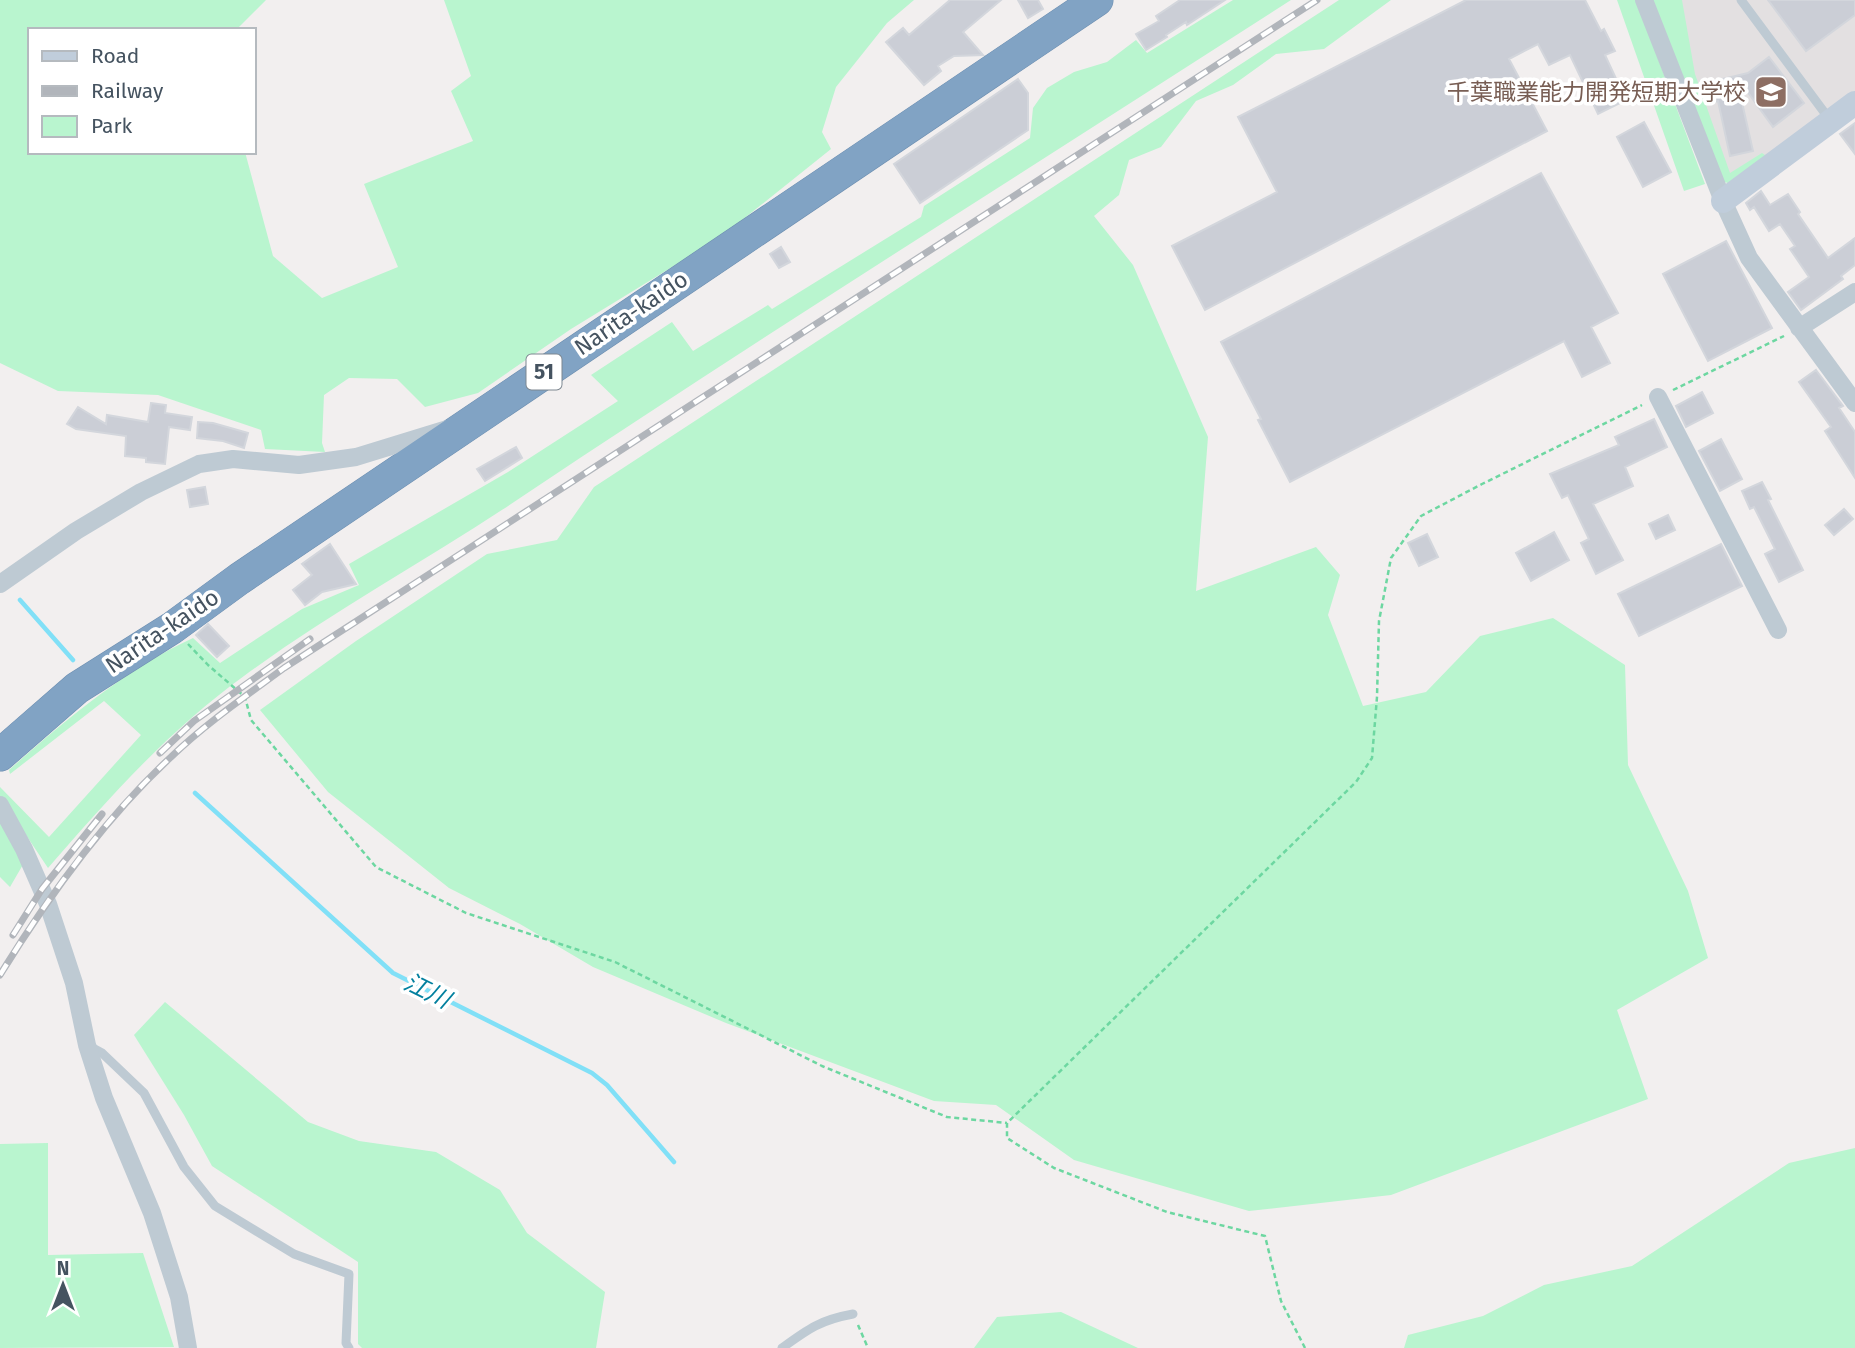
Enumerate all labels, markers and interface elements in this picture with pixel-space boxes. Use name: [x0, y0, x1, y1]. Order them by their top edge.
legend: [28, 28, 256, 154]
text: Road: [91, 43, 139, 69]
school or university icon: 千葉職業能力開発短期大学校: [1752, 73, 1790, 111]
text: Railway: [91, 78, 164, 104]
place label: 千葉職業能力開発短期大学校: [1447, 78, 1746, 106]
text: Park: [91, 113, 133, 139]
street label: Narita-kaido: [569, 265, 693, 361]
road number: 51: [526, 354, 562, 390]
street label: Narita-kaido: [100, 583, 224, 679]
water label: 江川: [399, 968, 457, 1015]
north arrow: [28, 1250, 98, 1320]
text: N: [57, 1257, 69, 1280]

